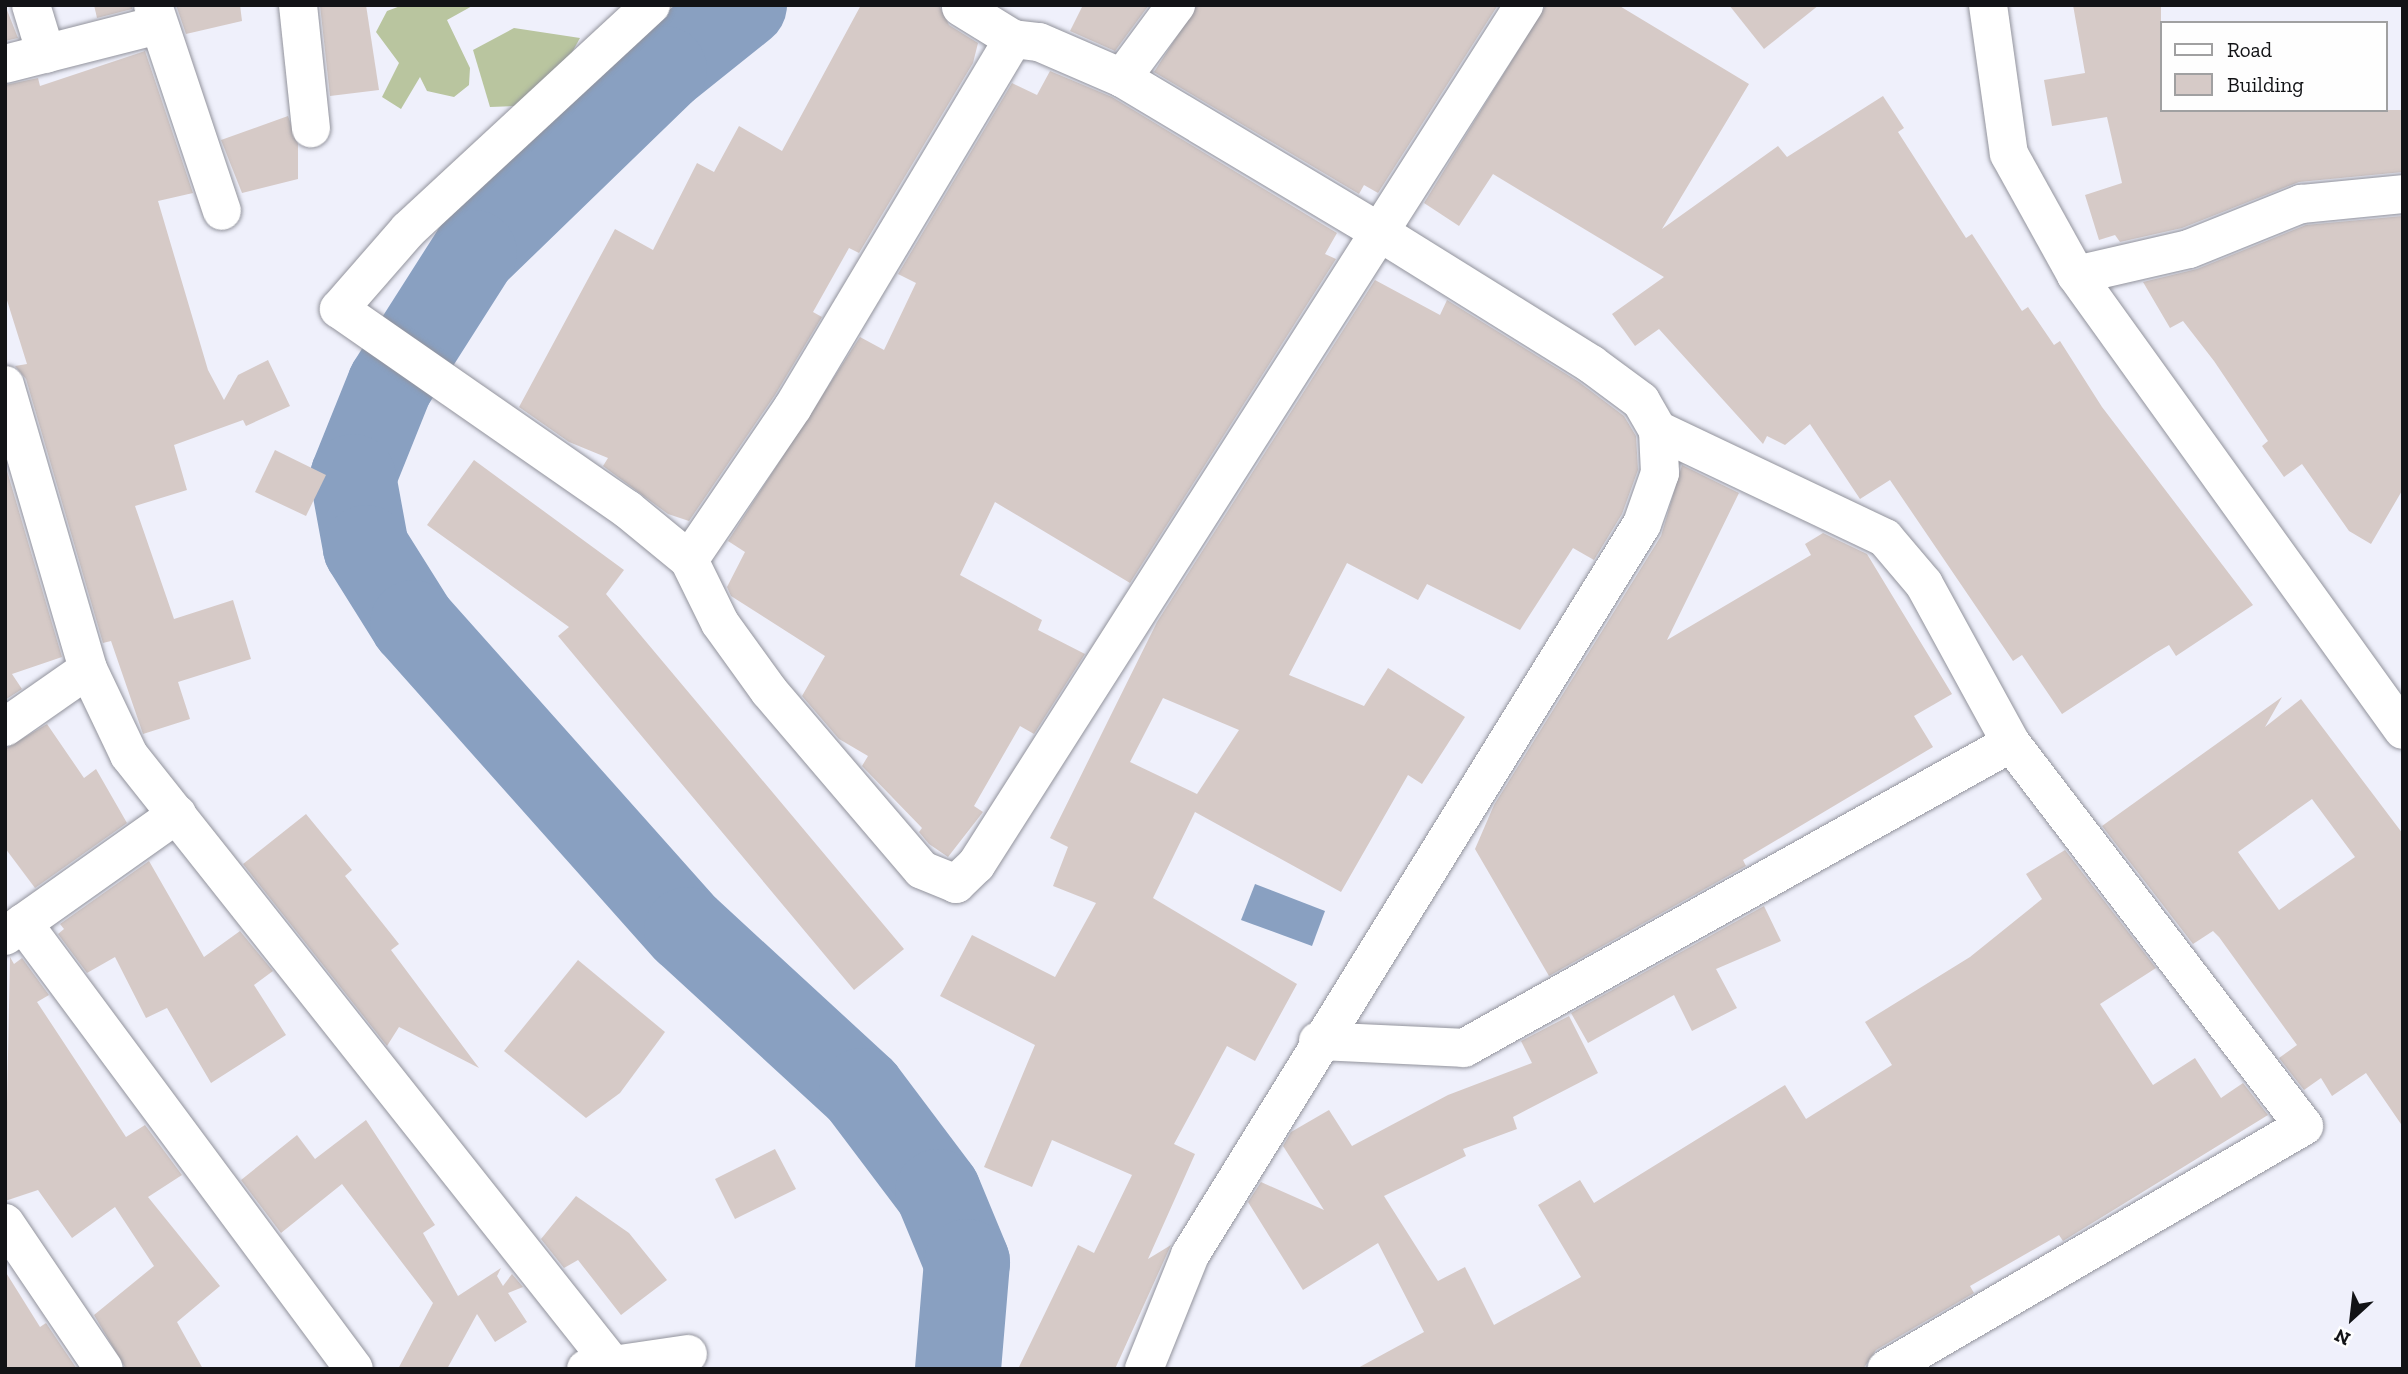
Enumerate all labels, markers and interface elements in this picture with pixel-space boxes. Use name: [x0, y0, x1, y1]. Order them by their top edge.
legend: [2160, 21, 2387, 112]
text: Road: [2227, 37, 2272, 62]
text: Building: [2227, 72, 2304, 97]
north arrow: [2317, 1283, 2387, 1353]
text: N: [2331, 1324, 2354, 1351]

